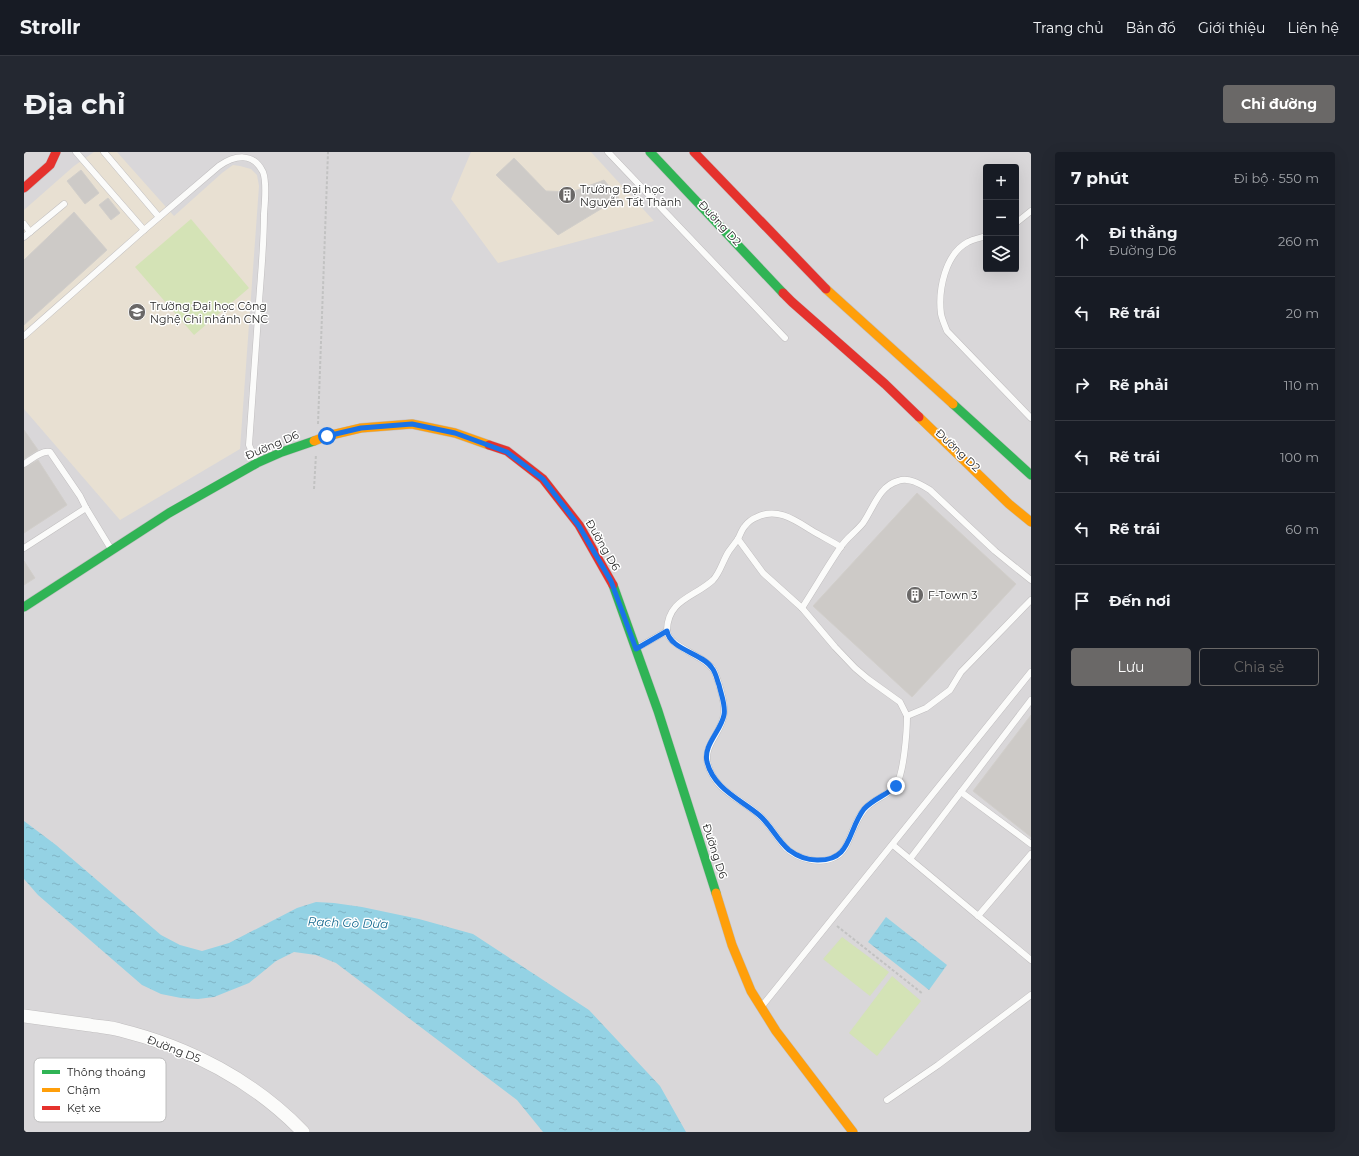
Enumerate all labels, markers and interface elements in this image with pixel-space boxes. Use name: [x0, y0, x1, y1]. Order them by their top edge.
text: Strollr: [20, 16, 81, 39]
text: Trang chủ: [1033, 19, 1104, 37]
text: Bản đồ: [1126, 19, 1176, 37]
text: Giới thiệu: [1198, 19, 1265, 37]
text: Liên hệ: [1287, 19, 1339, 37]
button: Chỉ đường: [1223, 85, 1335, 123]
text: Địa chỉ: [24, 87, 125, 121]
map controls: [983, 164, 1019, 272]
button: +: [983, 164, 1019, 200]
text: 7 phút: [1071, 168, 1129, 188]
text: Đi bộ · 550 m: [1234, 170, 1319, 186]
place label: Trường Đại học Nguyễn Tất Thành: [580, 182, 682, 209]
building icon: Trường Đại học Nguyễn Tất Thành: [557, 185, 577, 205]
street label: Đường D2: [696, 198, 744, 248]
button: −: [983, 200, 1019, 236]
text: Đi thẳng: [1109, 223, 1177, 242]
icon: ahead: [1071, 230, 1093, 252]
text: 260 m: [1278, 233, 1319, 249]
button: layers: [983, 236, 1019, 272]
text: Đường D6: [1109, 242, 1176, 258]
place label: Trường Đại học Công Nghệ Chi nhánh CNC: [150, 299, 268, 326]
school or university icon: Trường Đại học Công Nghệ Chi nhánh CNC: [127, 302, 147, 322]
icon: left: [1071, 302, 1093, 324]
text: Rẽ trái: [1109, 303, 1160, 322]
text: 20 m: [1286, 305, 1319, 321]
icon: right: [1071, 374, 1093, 396]
text: Rẽ phải: [1109, 375, 1168, 394]
text: 110 m: [1284, 377, 1319, 393]
street label: Đường D2: [933, 426, 983, 474]
street label: Đường D6: [243, 427, 301, 463]
route start: [318, 427, 336, 445]
icon: left: [1071, 446, 1093, 468]
text: Rẽ trái: [1109, 447, 1160, 466]
text: 100 m: [1280, 449, 1319, 465]
street label: Đường D6: [583, 517, 623, 573]
icon: left: [1071, 518, 1093, 540]
text: Rẽ trái: [1109, 519, 1160, 538]
text: 60 m: [1285, 521, 1319, 537]
building icon: F-Town 3: [905, 585, 925, 605]
place label: F-Town 3: [928, 588, 977, 602]
icon: arrive: [1071, 590, 1093, 612]
text: Đến nơi: [1109, 591, 1170, 610]
button: Lưu: [1071, 648, 1191, 686]
button: Chia sẻ: [1199, 648, 1319, 686]
route end: [887, 777, 905, 795]
street label: Đường D6: [700, 822, 731, 881]
water label: Rạch Gò Dừa: [307, 914, 389, 931]
street label: Đường D5: [145, 1032, 203, 1066]
legend: [34, 1058, 166, 1122]
text: Thông thoáng: [67, 1065, 146, 1079]
text: Chậm: [67, 1083, 100, 1097]
text: Kẹt xe: [67, 1101, 101, 1115]

